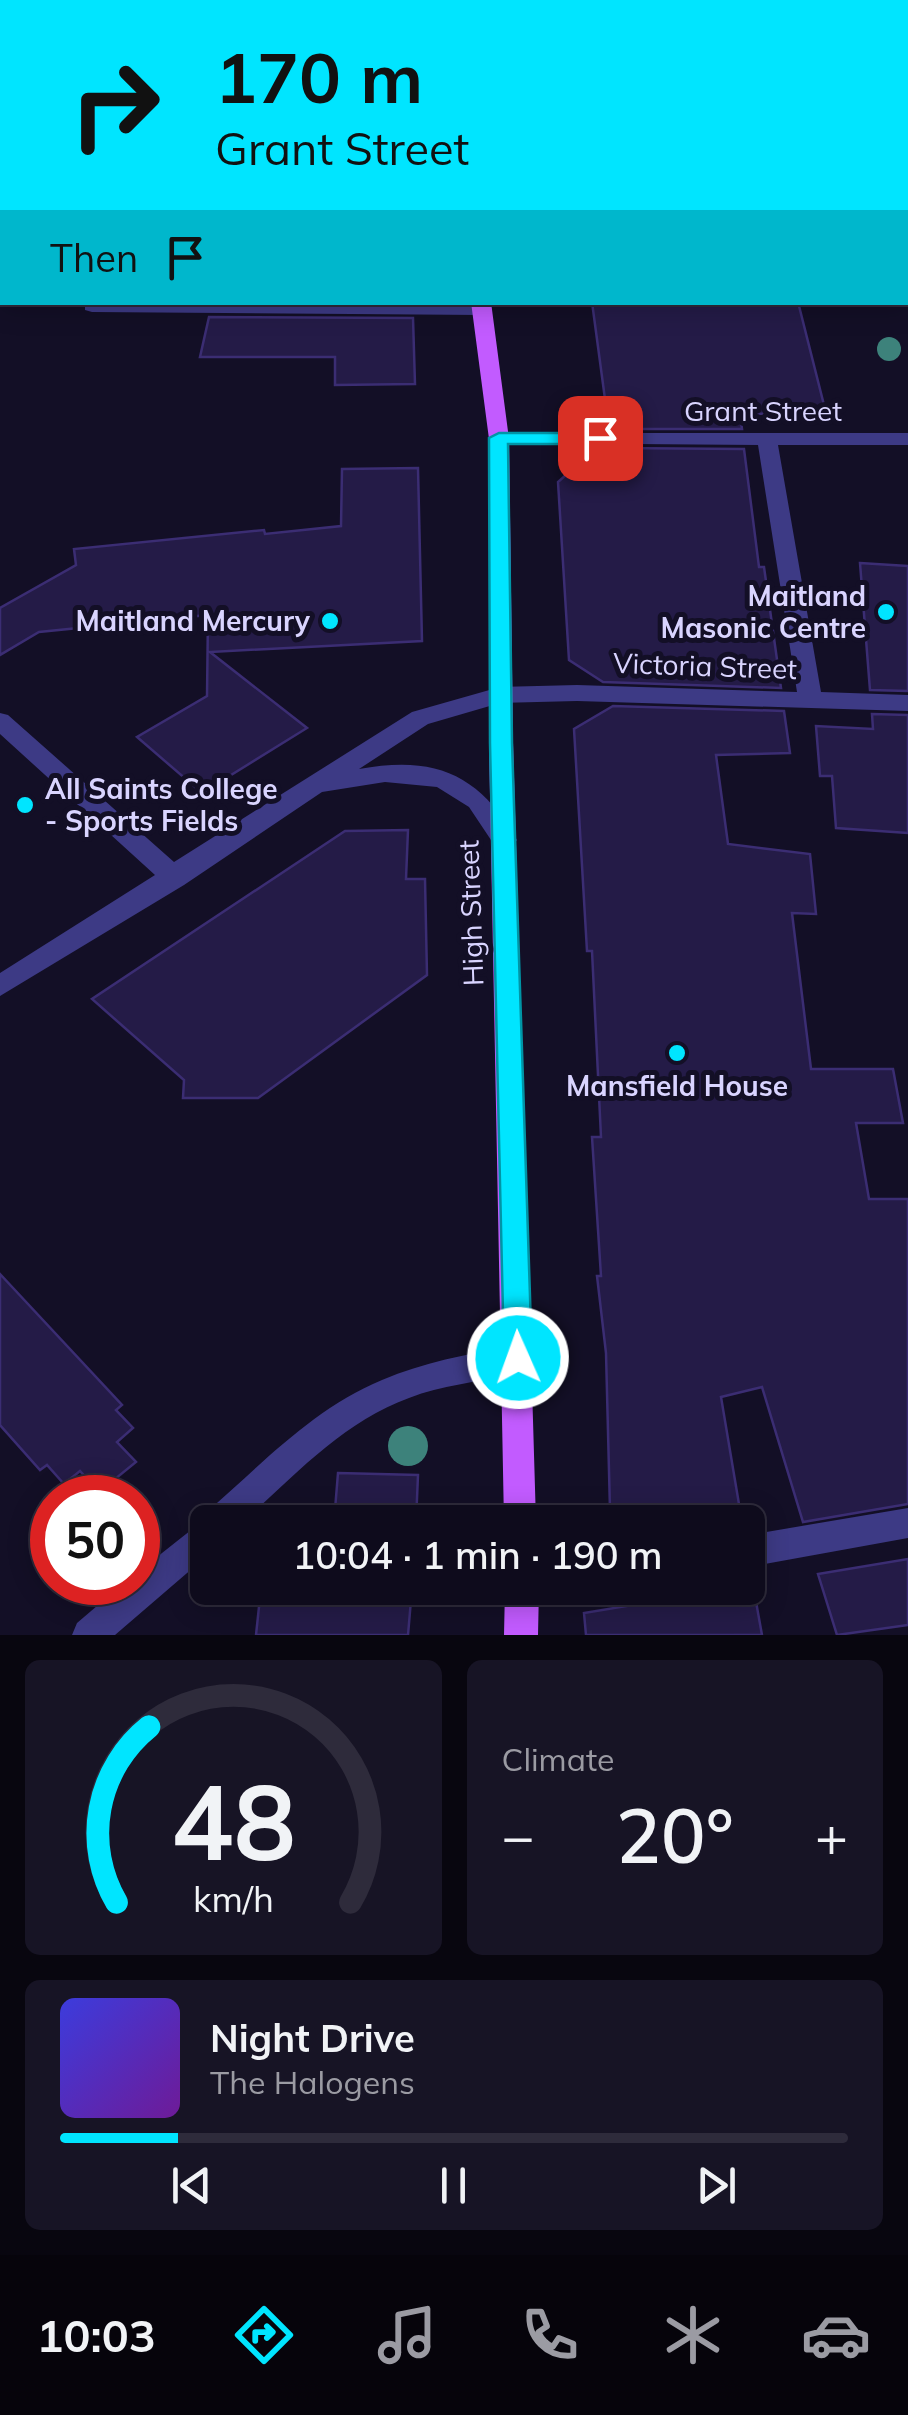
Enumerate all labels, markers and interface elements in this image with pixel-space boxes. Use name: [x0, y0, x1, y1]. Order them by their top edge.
text: 170 m: [215, 33, 423, 121]
icon: right: [50, 40, 180, 170]
text: Grant Street: [215, 120, 469, 176]
icon: arrive: [158, 230, 213, 285]
text: Then: [50, 234, 138, 282]
street label: Grant Street: [684, 393, 842, 428]
pin: [558, 396, 643, 481]
icon: arrive: [573, 411, 628, 466]
place label: Maitland Masonic Centre: [661, 578, 866, 645]
marker: Maitland Masonic Centre: [875, 601, 897, 623]
place label: Maitland Mercury: [75, 603, 311, 638]
marker: Maitland Mercury: [319, 610, 341, 632]
street label: Victoria Street: [612, 645, 798, 686]
place label: All Saints College - Sports Fields: [45, 771, 278, 838]
marker: All Saints College - Sports Fields: [14, 794, 36, 816]
street label: High Street: [450, 839, 491, 987]
marker: Mansfield House: [666, 1042, 688, 1064]
place label: Mansfield House: [566, 1068, 788, 1103]
position arrow: [466, 1306, 570, 1410]
speed limit sign: 50: [30, 1475, 160, 1605]
text: 10:04 · 1 min · 190 m: [292, 1531, 663, 1579]
text: Climate: [502, 1739, 614, 1779]
text: 48: [171, 1755, 296, 1886]
text: 20°: [616, 1788, 734, 1882]
text: −: [502, 1801, 535, 1870]
text: +: [815, 1801, 848, 1870]
text: km/h: [193, 1876, 274, 1921]
text: Night Drive: [210, 2014, 415, 2062]
text: The Halogens: [210, 2062, 415, 2102]
icon: previous: [164, 2158, 219, 2213]
icon: pause: [426, 2158, 481, 2213]
icon: next: [689, 2158, 744, 2213]
icon: directions: [229, 2300, 299, 2370]
icon: music: [372, 2300, 442, 2370]
icon: phone: [515, 2300, 585, 2370]
icon: climate: [658, 2300, 728, 2370]
icon: car: [801, 2300, 871, 2370]
text: 10:03: [37, 2307, 156, 2363]

